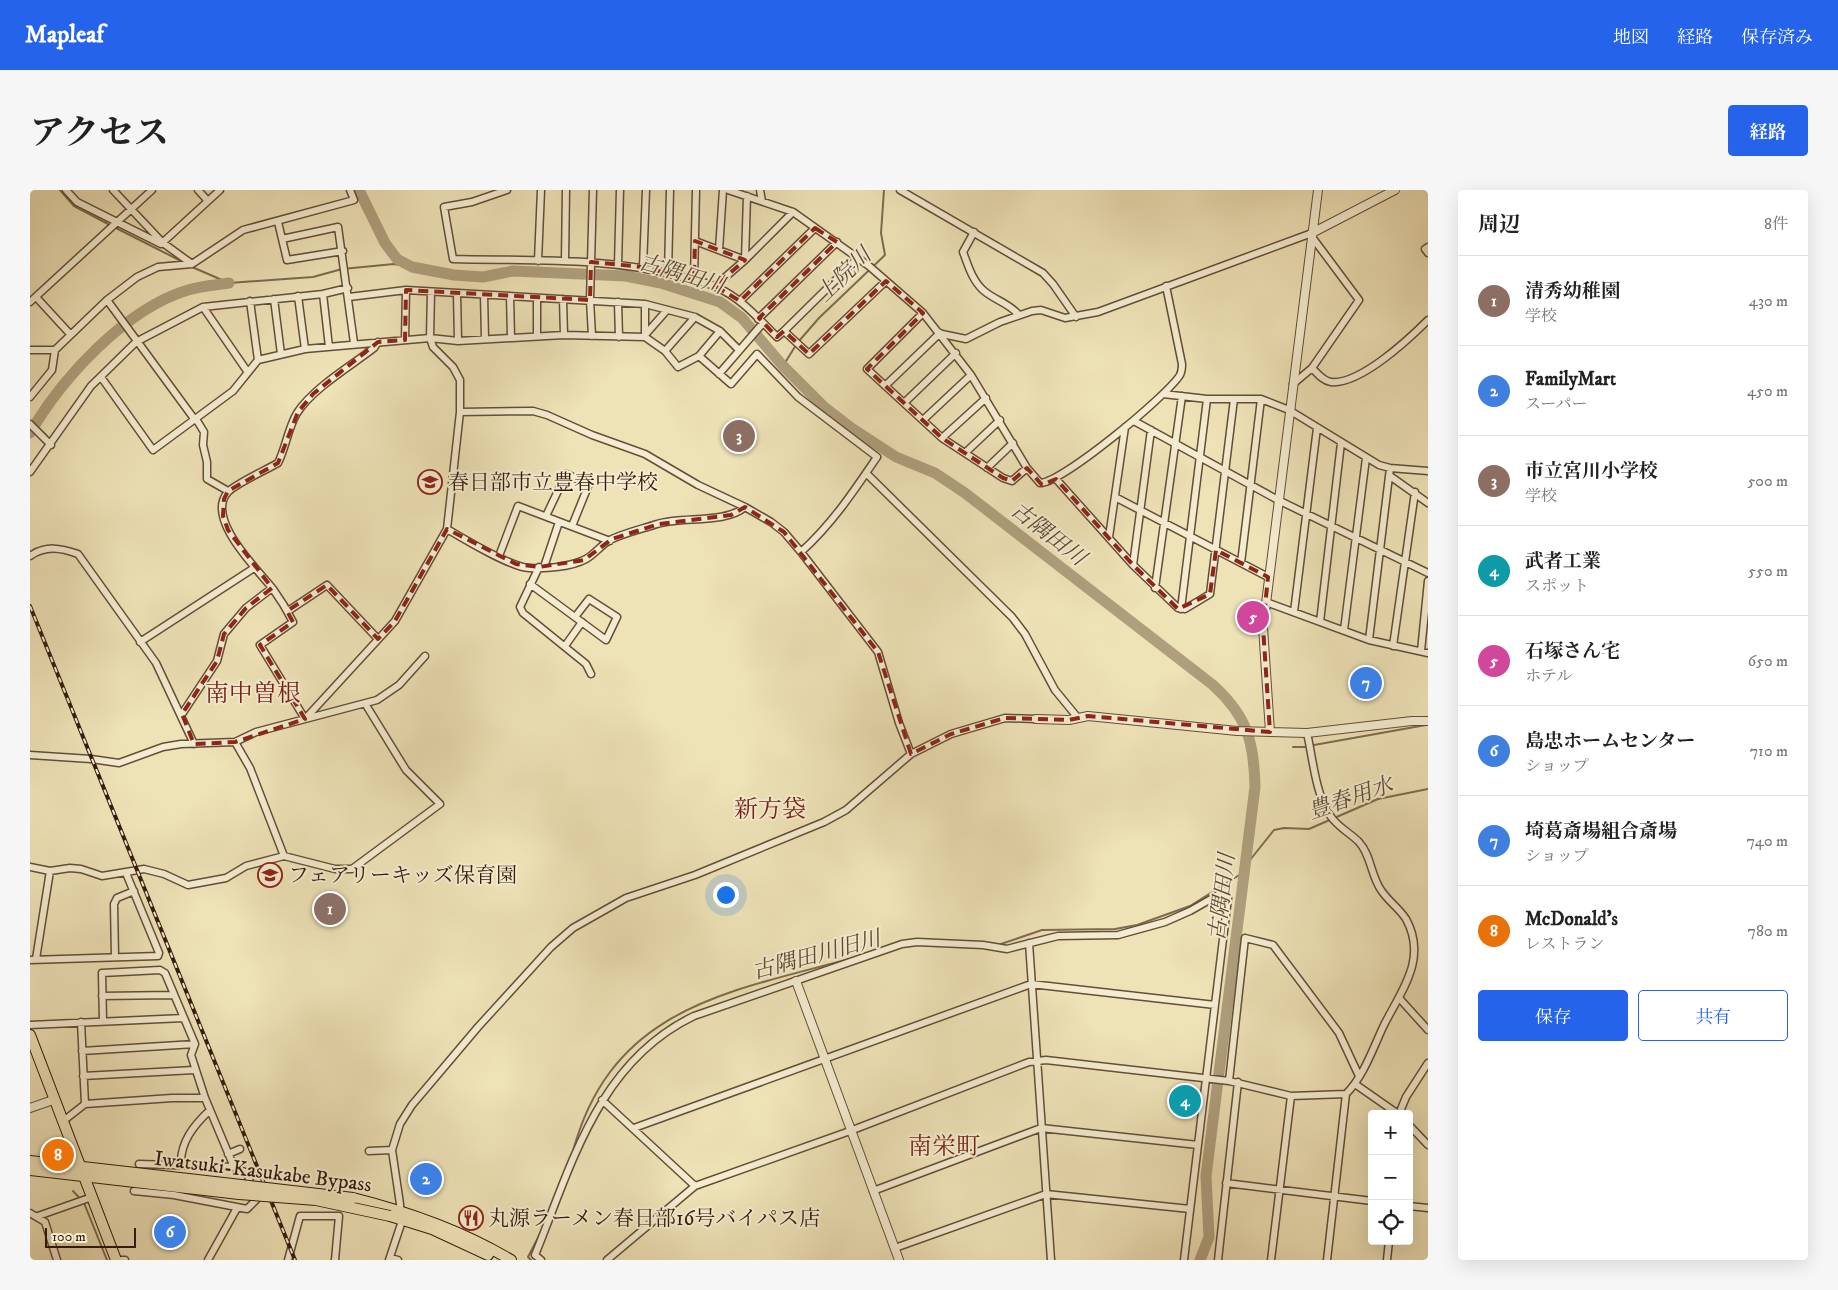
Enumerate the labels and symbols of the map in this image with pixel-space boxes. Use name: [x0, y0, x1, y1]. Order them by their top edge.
water label: 上院川: [811, 241, 879, 308]
water label: 古隅田川: [636, 249, 729, 301]
pin: 3: [723, 417, 755, 455]
school or university icon: 春日部市立豊春中学校: [417, 469, 443, 495]
place label: 春日部市立豊春中学校: [448, 470, 658, 496]
water label: 古隅田川: [1005, 496, 1093, 573]
pin: 5: [1237, 598, 1269, 636]
pin: 7: [1350, 664, 1382, 702]
district label: 南中曽根: [205, 679, 301, 709]
water label: 豊春用水: [1304, 771, 1398, 826]
district label: 新方袋: [734, 795, 806, 825]
water label: 古隅田川: [1204, 850, 1241, 943]
school or university icon: フェアリーキッズ保育園: [257, 862, 283, 888]
place label: フェアリーキッズ保育園: [288, 863, 517, 889]
your location: [713, 882, 739, 908]
pin: 1: [314, 890, 346, 928]
water label: 古隅田川旧川: [749, 925, 886, 986]
pin: 4: [1169, 1082, 1201, 1120]
district label: 南栄町: [908, 1132, 980, 1162]
pin: 8: [42, 1136, 74, 1174]
street label: Iwatsuki-Kasukabe Bypass: [153, 1146, 373, 1198]
pin: 2: [410, 1160, 442, 1198]
restaurant icon: 丸源ラーメン春日部16号バイパス店: [458, 1205, 484, 1231]
place label: 丸源ラーメン春日部16号バイパス店: [488, 1206, 820, 1232]
pin: 6: [154, 1213, 186, 1251]
scale bar: [45, 1225, 136, 1248]

